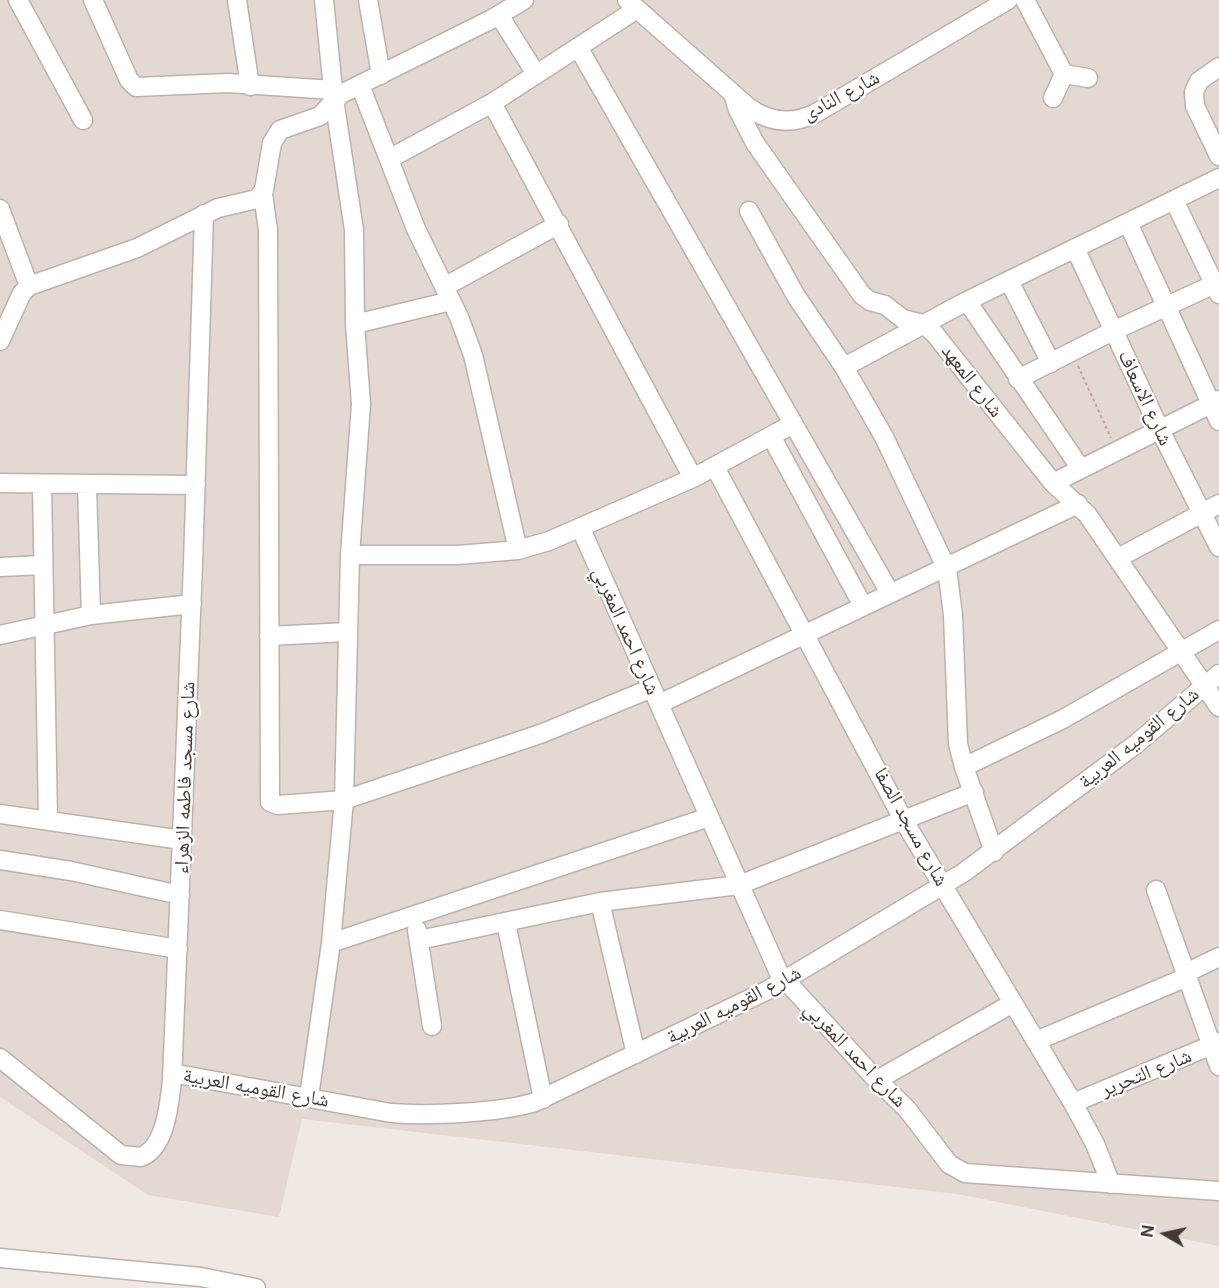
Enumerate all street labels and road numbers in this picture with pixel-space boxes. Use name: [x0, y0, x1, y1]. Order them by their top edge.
street label: شارع النادى: [798, 66, 884, 126]
street label: شارع المعهد: [936, 340, 1008, 422]
street label: شارع الاسعاف: [1113, 347, 1177, 449]
street label: شارع احمد المغربي: [587, 563, 665, 699]
street label: شارع مسجد فاطمه الزهراء: [170, 681, 200, 875]
street label: شارع القوميه العربية: [1074, 682, 1204, 794]
street label: شارع مسجد الصفا: [869, 764, 953, 890]
street label: شارع القوميه العربية: [663, 961, 805, 1049]
street label: شارع احمد المغربي: [799, 997, 911, 1113]
street label: شارع التحرير: [1097, 1044, 1195, 1102]
street label: شارع القوميه العربية: [181, 1063, 331, 1113]

